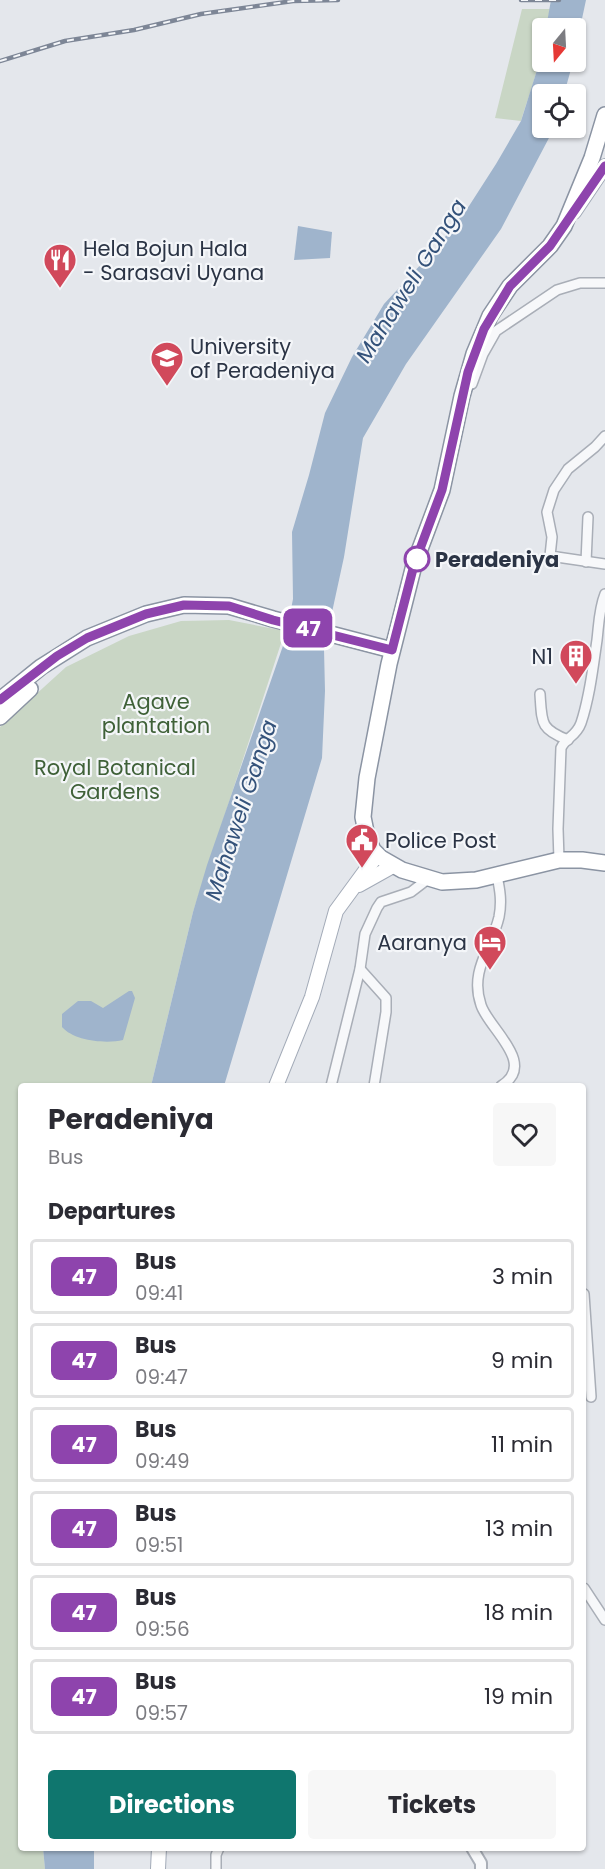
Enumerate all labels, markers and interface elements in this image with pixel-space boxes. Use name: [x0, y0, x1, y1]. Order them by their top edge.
north arrow: [532, 18, 586, 72]
map controls: [532, 18, 586, 138]
button: locate: [532, 84, 586, 138]
water label: Mahaweli Ganga: [348, 193, 474, 369]
place label: Hela Bojun Hala - Sarasavi Uyana: [83, 234, 264, 287]
restaurant icon: Hela Bojun Hala - Sarasavi Uyana: [42, 242, 78, 289]
place label: University of Peradeniya: [190, 332, 335, 385]
school or university icon: University of Peradeniya: [149, 340, 185, 387]
place label: Peradeniya: [435, 545, 559, 574]
marker: Peradeniya: [404, 546, 430, 572]
line badge: 47: [281, 608, 335, 648]
text: 47: [295, 614, 321, 643]
building icon: N1: [558, 638, 594, 685]
place label: N1: [532, 642, 553, 671]
park label: Agave plantation: [102, 687, 210, 740]
water label: Mahaweli Ganga: [197, 716, 285, 904]
park label: Royal Botanical Gardens: [34, 753, 196, 806]
public building icon: Police Post: [344, 822, 380, 869]
place label: Police Post: [385, 826, 497, 855]
hotel icon: Aaranya: [472, 924, 508, 971]
place label: Aaranya: [377, 928, 467, 957]
text: Peradeniya: [48, 1100, 214, 1139]
button: heart: [493, 1103, 556, 1166]
text: Bus: [48, 1143, 84, 1171]
text: Departures: [48, 1196, 176, 1227]
text: Bus: [135, 1246, 177, 1277]
text: 3 min: [492, 1261, 553, 1292]
text: 47: [71, 1262, 97, 1291]
text: 09:41: [135, 1279, 183, 1307]
text: Bus: [135, 1330, 177, 1361]
text: 9 min: [491, 1345, 553, 1376]
text: 47: [71, 1346, 97, 1375]
text: 09:47: [135, 1363, 188, 1391]
text: Bus: [135, 1414, 177, 1445]
text: 11 min: [491, 1429, 553, 1460]
text: 47: [71, 1430, 97, 1459]
text: 09:49: [135, 1447, 190, 1475]
text: Bus: [135, 1498, 177, 1529]
text: 13 min: [485, 1513, 553, 1544]
text: 47: [71, 1514, 97, 1543]
text: 09:51: [135, 1531, 183, 1559]
text: Bus: [135, 1582, 177, 1613]
text: 18 min: [484, 1597, 553, 1628]
text: 47: [71, 1598, 97, 1627]
text: 09:56: [135, 1615, 190, 1643]
text: Bus: [135, 1666, 177, 1697]
text: 19 min: [484, 1681, 553, 1712]
text: 47: [71, 1682, 97, 1711]
text: 09:57: [135, 1699, 188, 1727]
button: Directions: [48, 1770, 296, 1839]
button: Tickets: [308, 1770, 556, 1839]

